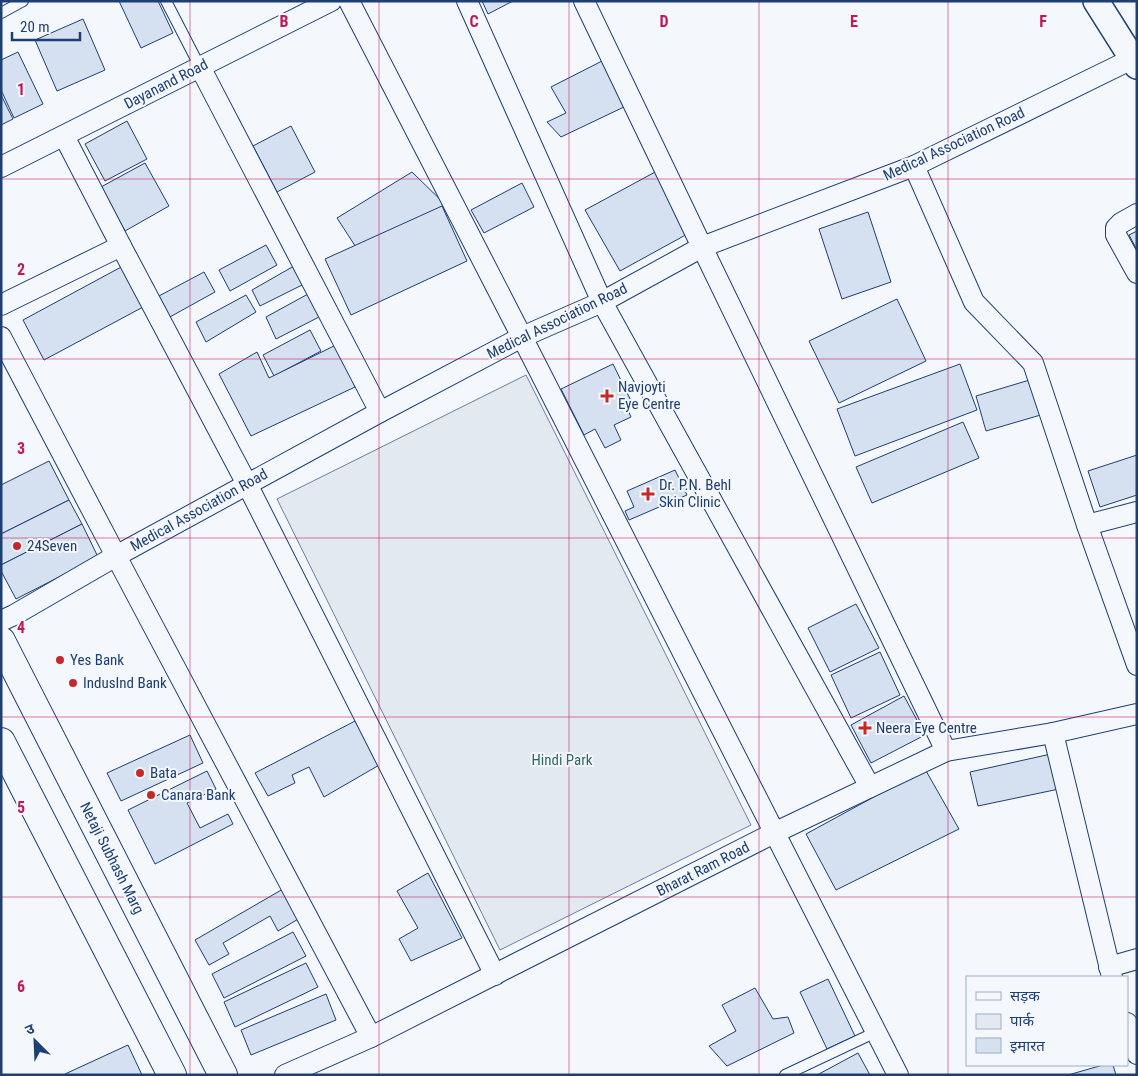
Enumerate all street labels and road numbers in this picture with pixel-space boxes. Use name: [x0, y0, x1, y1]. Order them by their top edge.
street label: Dayanand Road: [121, 55, 211, 113]
street label: Medical Association Road: [880, 103, 1028, 185]
street label: Medical Association Road: [484, 279, 630, 363]
street label: Medical Association Road: [127, 465, 271, 555]
street label: Netaji Subhash Marg: [76, 799, 148, 917]
street label: Bharat Ram Road: [653, 838, 753, 900]

